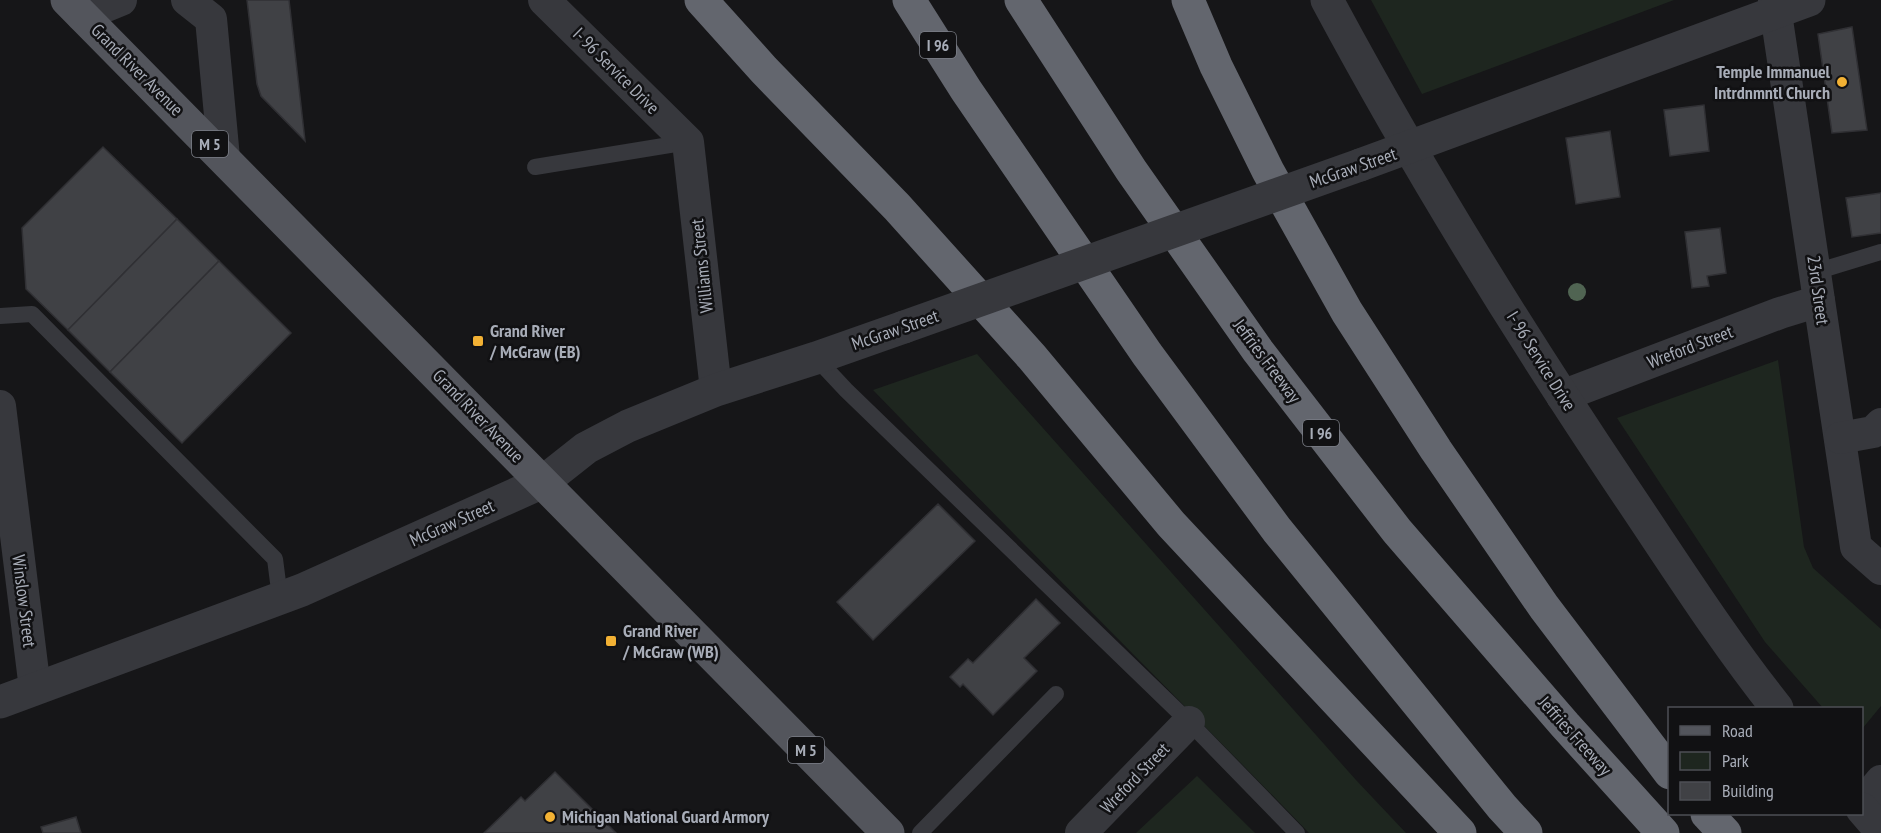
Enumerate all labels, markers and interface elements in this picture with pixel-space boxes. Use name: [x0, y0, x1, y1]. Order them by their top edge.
street label: Grand River Avenue: [86, 19, 188, 121]
street label: I- 96 Service Drive: [568, 23, 664, 119]
road number: I 96: [920, 32, 956, 58]
place label: Temple Immanuel Intrdnmntl Church: [1714, 60, 1831, 104]
marker: Temple Immanuel Intrdnmntl Church: [1835, 75, 1849, 89]
road number: M 5: [192, 131, 228, 157]
street label: McGraw Street: [1306, 142, 1399, 193]
street label: Williams Street: [685, 218, 718, 314]
street label: 23rd Street: [1802, 254, 1835, 326]
street label: McGraw Street: [848, 304, 941, 355]
street label: I- 96 Service Drive: [1502, 307, 1581, 415]
street label: Jeffries Freeway: [1228, 314, 1306, 407]
place label: Grand River / McGraw (EB): [489, 319, 581, 363]
street label: Wreford Street: [1644, 320, 1736, 373]
marker: Grand River / McGraw (EB): [471, 334, 485, 348]
street label: Grand River Avenue: [428, 364, 529, 467]
road number: I 96: [1303, 420, 1339, 446]
street label: McGraw Street: [406, 494, 498, 551]
street label: Winslow Street: [7, 553, 42, 649]
place label: Grand River / McGraw (WB): [622, 619, 719, 663]
marker: Grand River / McGraw (WB): [604, 634, 618, 648]
street label: Jeffries Freeway: [1533, 691, 1617, 780]
legend: [1668, 707, 1863, 815]
text: Road: [1722, 719, 1753, 742]
road number: M 5: [788, 737, 824, 763]
street label: Wreford Street: [1095, 737, 1174, 818]
text: Park: [1722, 749, 1749, 772]
text: Building: [1722, 779, 1774, 802]
place label: Michigan National Guard Armory: [562, 805, 770, 828]
marker: Michigan National Guard Armory: [543, 810, 557, 824]

